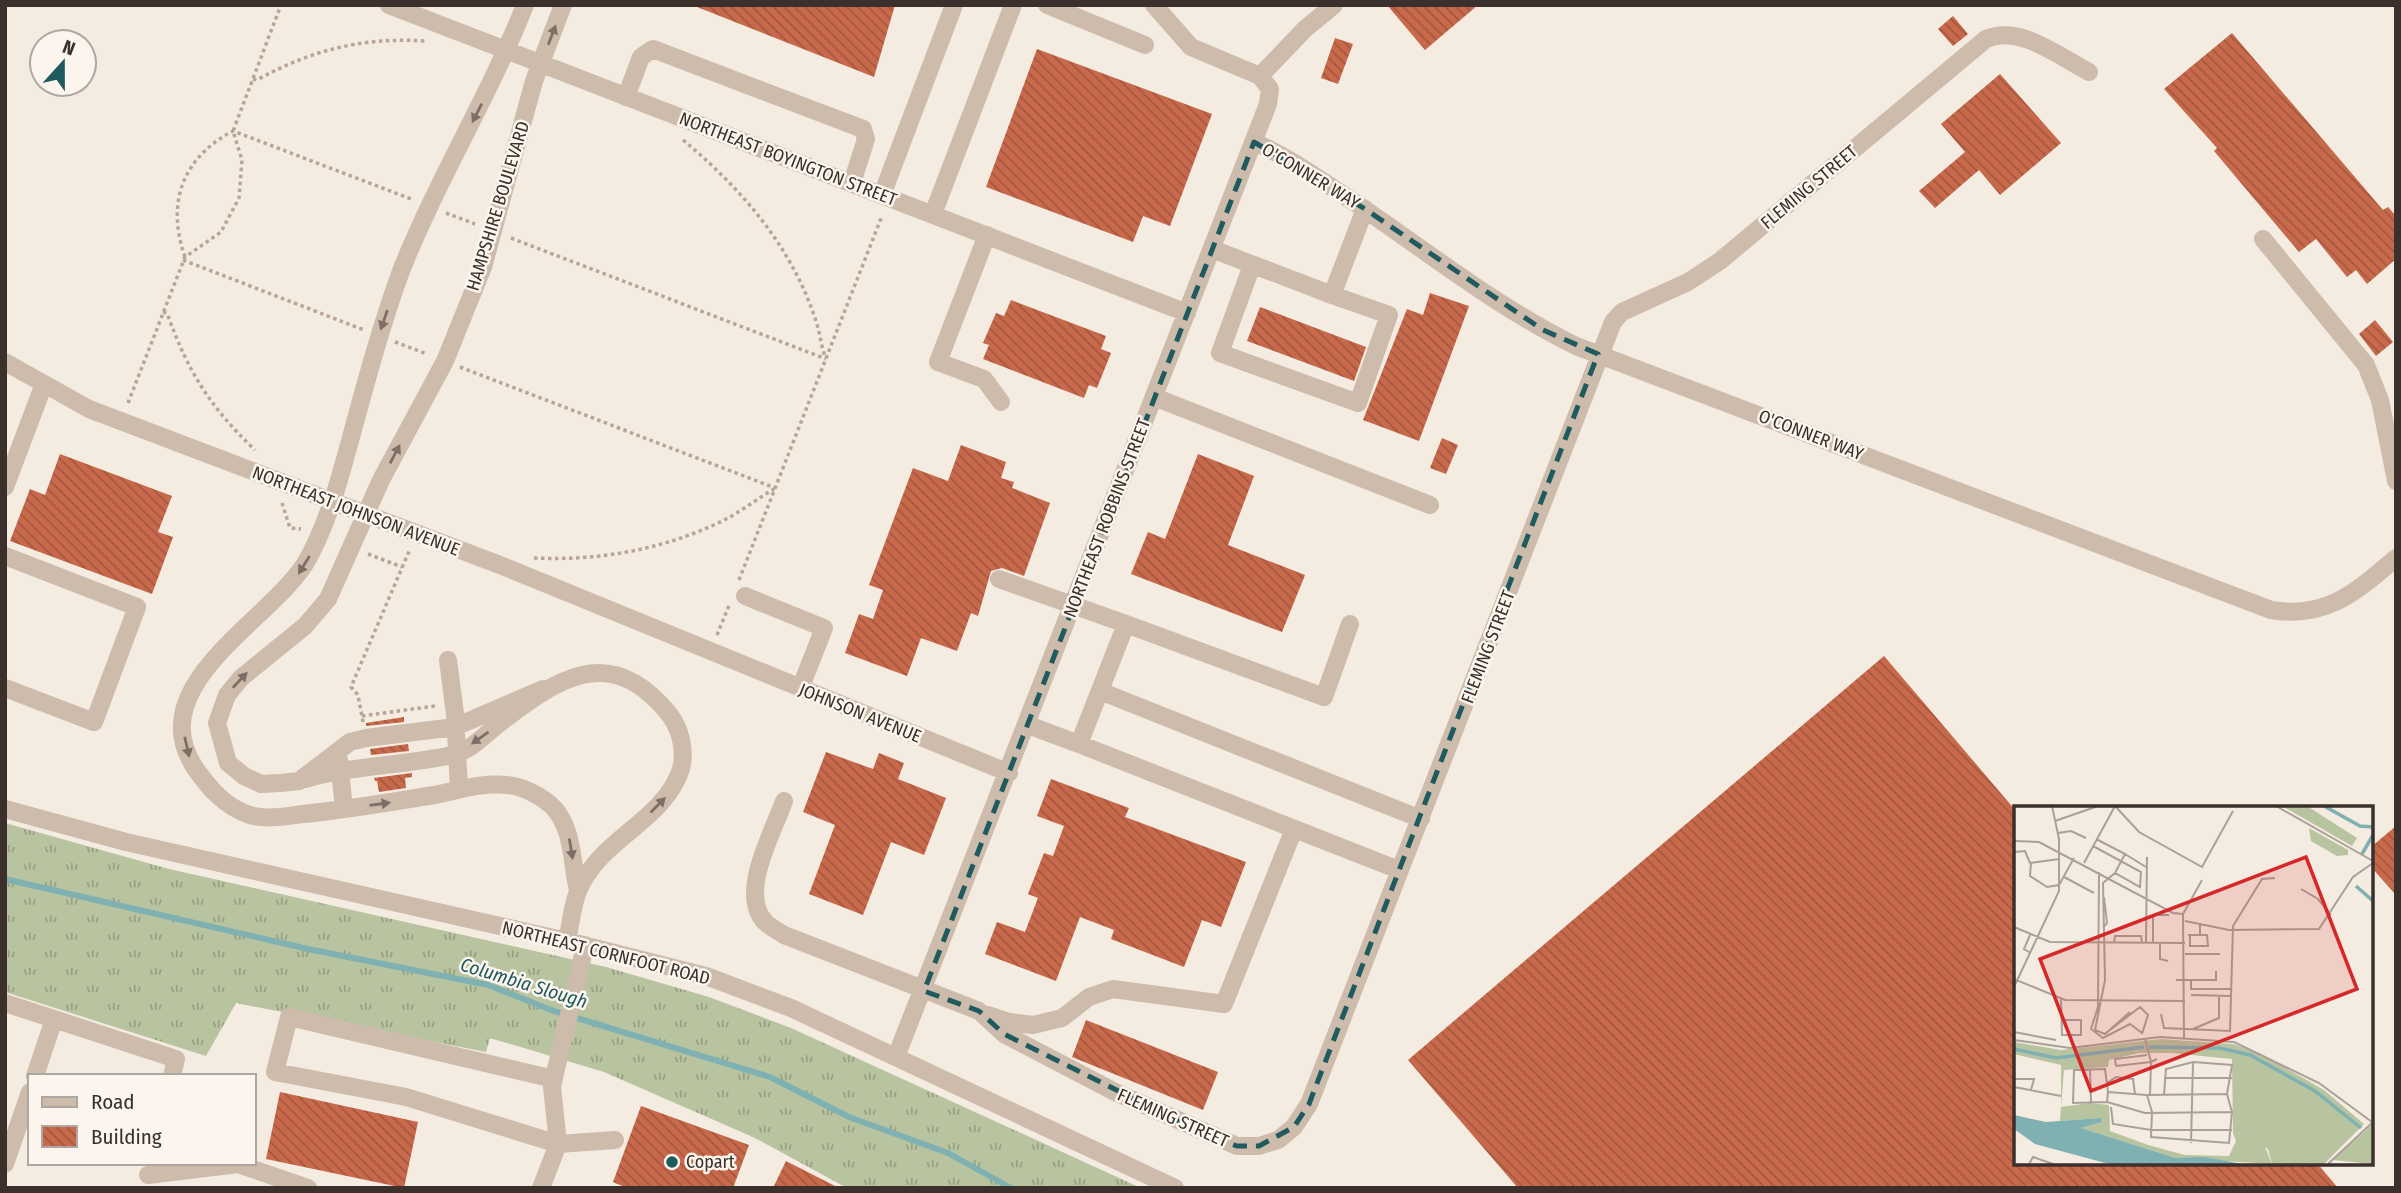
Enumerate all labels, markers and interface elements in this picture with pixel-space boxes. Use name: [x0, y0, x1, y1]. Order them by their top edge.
one-way arrow: [546, 24, 557, 45]
north arrow: [28, 28, 98, 98]
text: N: [59, 35, 78, 60]
one-way arrow: [471, 103, 482, 123]
street label: NORTHEAST BOYINGTON STREET: [676, 107, 900, 211]
street label: HAMPSHIRE BOULEVARD: [462, 119, 534, 293]
street label: O'CONNER WAY: [1258, 138, 1364, 214]
street label: FLEMING STREET: [1756, 140, 1862, 234]
one-way arrow: [378, 310, 389, 331]
street label: O'CONNER WAY: [1756, 405, 1867, 465]
street label: NORTHEAST ROBBINS STREET: [1059, 415, 1155, 621]
one-way arrow: [389, 444, 400, 464]
street label: NORTHEAST JOHNSON AVENUE: [249, 461, 463, 561]
one-way arrow: [297, 555, 310, 575]
street label: FLEMING STREET: [1456, 587, 1520, 707]
one-way arrow: [232, 672, 248, 689]
street label: JOHNSON AVENUE: [796, 678, 924, 748]
one-way arrow: [471, 731, 489, 745]
one-way arrow: [182, 736, 193, 758]
one-way arrow: [369, 798, 391, 809]
one-way arrow: [649, 798, 666, 814]
inset map: [2014, 806, 2373, 1165]
one-way arrow: [566, 838, 577, 860]
street label: NORTHEAST CORNFOOT ROAD: [500, 916, 712, 990]
water label: Columbia Slough: [458, 953, 590, 1013]
legend: [28, 1074, 256, 1165]
street label: FLEMING STREET: [1114, 1084, 1233, 1153]
text: Road: [91, 1089, 135, 1115]
text: Building: [91, 1124, 162, 1150]
place label: Copart: [686, 1151, 735, 1173]
marker: Copart: [664, 1154, 680, 1170]

